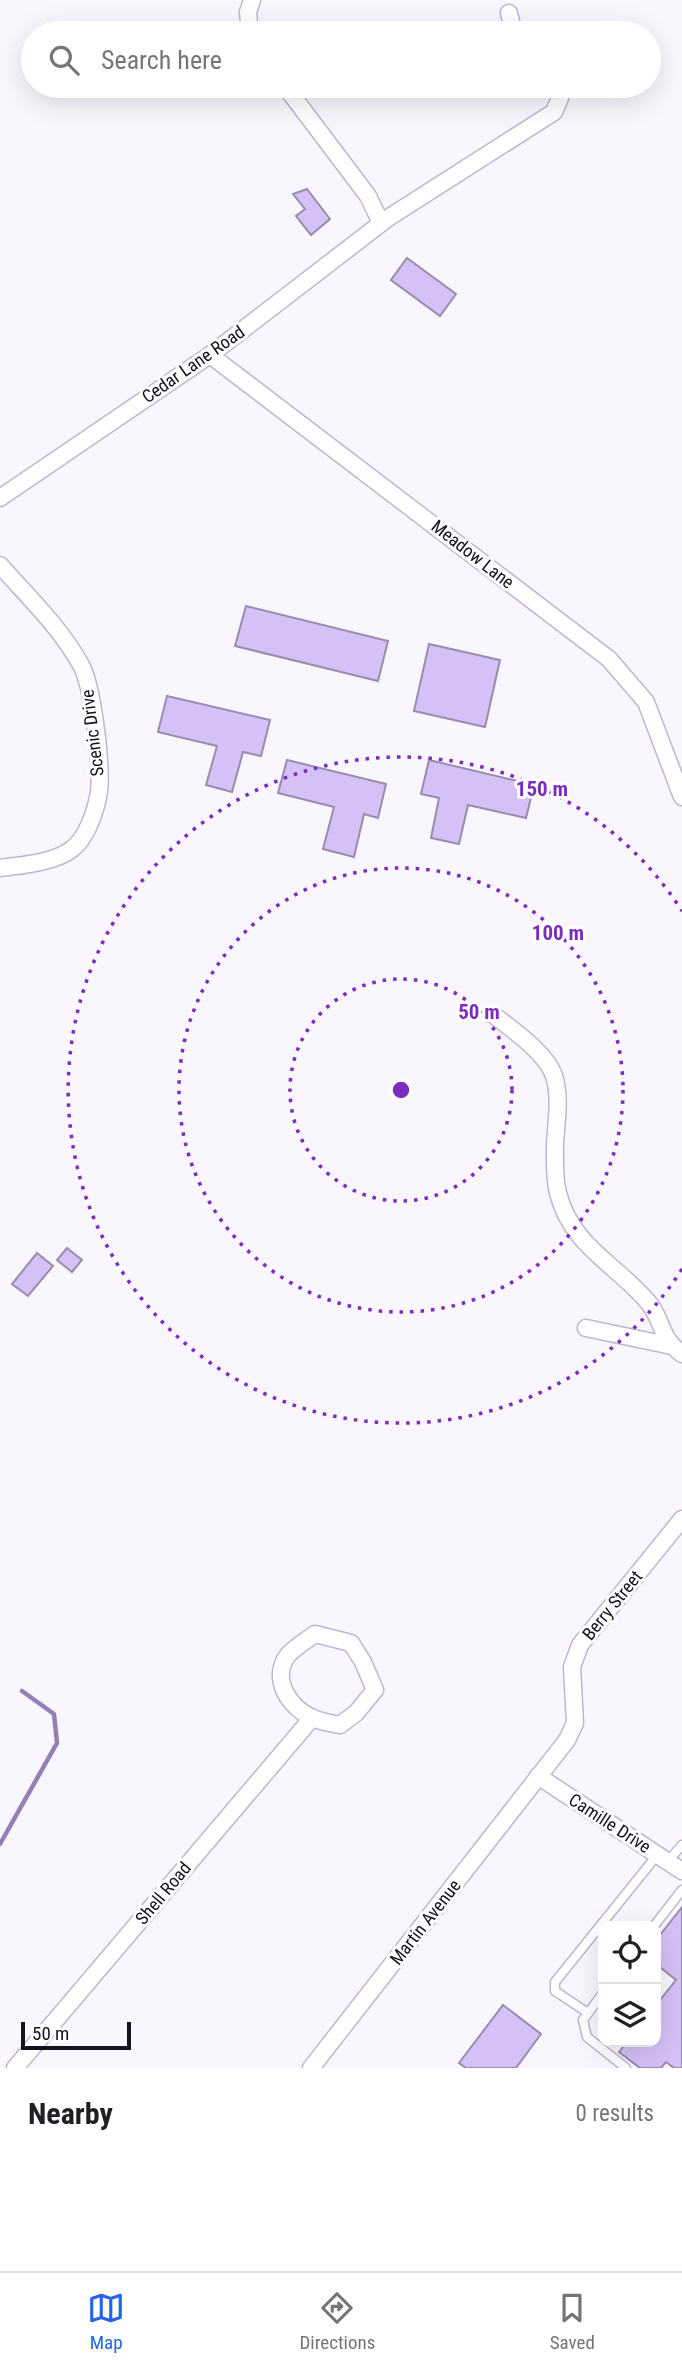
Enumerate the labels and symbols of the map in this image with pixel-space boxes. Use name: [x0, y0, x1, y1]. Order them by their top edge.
street label: Cedar Lane Road: [138, 321, 248, 407]
street label: Meadow Lane: [428, 515, 518, 593]
street label: Scenic Drive: [76, 688, 108, 778]
text: 150 m: [516, 777, 568, 801]
text: 100 m: [532, 921, 584, 945]
text: 50 m: [458, 1000, 500, 1024]
centre of rings: [389, 1078, 413, 1102]
street label: Berry Street: [578, 1566, 646, 1644]
street label: Camille Drive: [565, 1789, 655, 1857]
street label: Shell Road: [131, 1858, 195, 1928]
street label: Martin Avenue: [385, 1875, 465, 1969]
scale bar: [21, 2019, 131, 2051]

